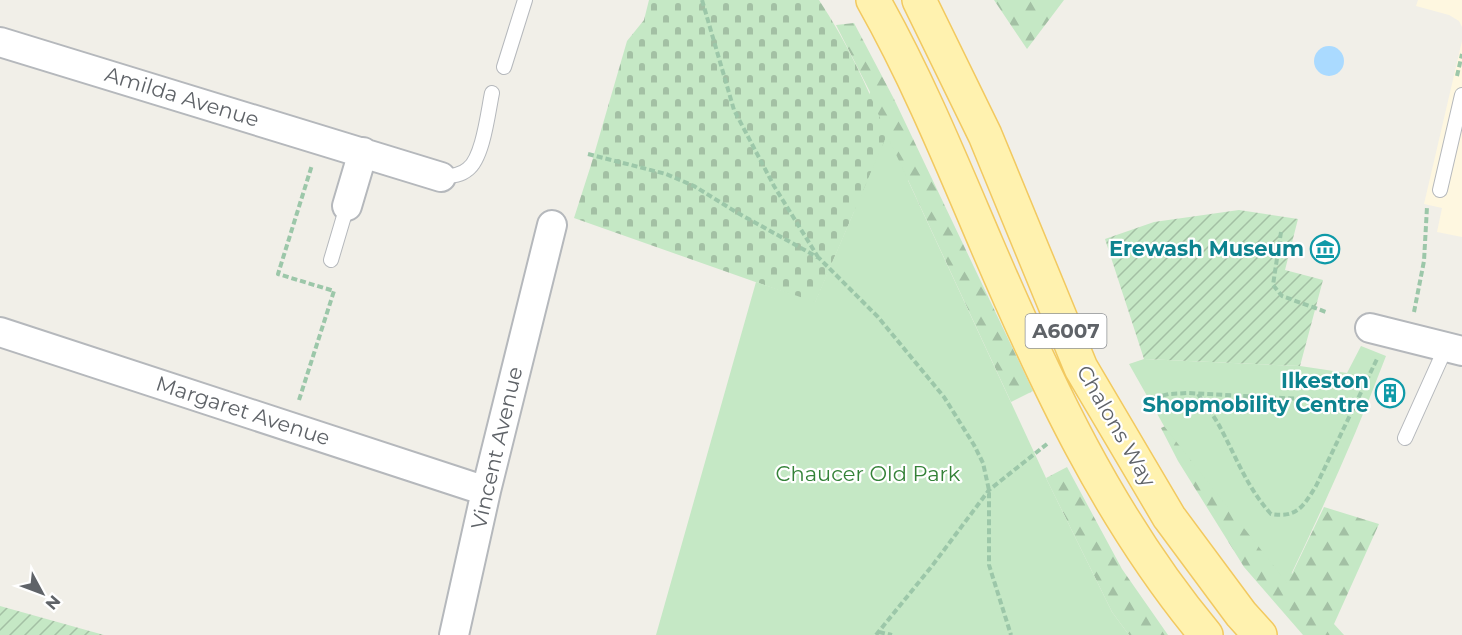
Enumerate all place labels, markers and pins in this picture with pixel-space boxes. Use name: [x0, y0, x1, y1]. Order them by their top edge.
museum icon: Erewash Museum: [1309, 233, 1341, 265]
place label: Erewash Museum: [1109, 236, 1304, 261]
place label: Ilkeston Shopmobility Centre: [1142, 368, 1369, 417]
building icon: Ilkeston Shopmobility Centre: [1374, 377, 1406, 409]

